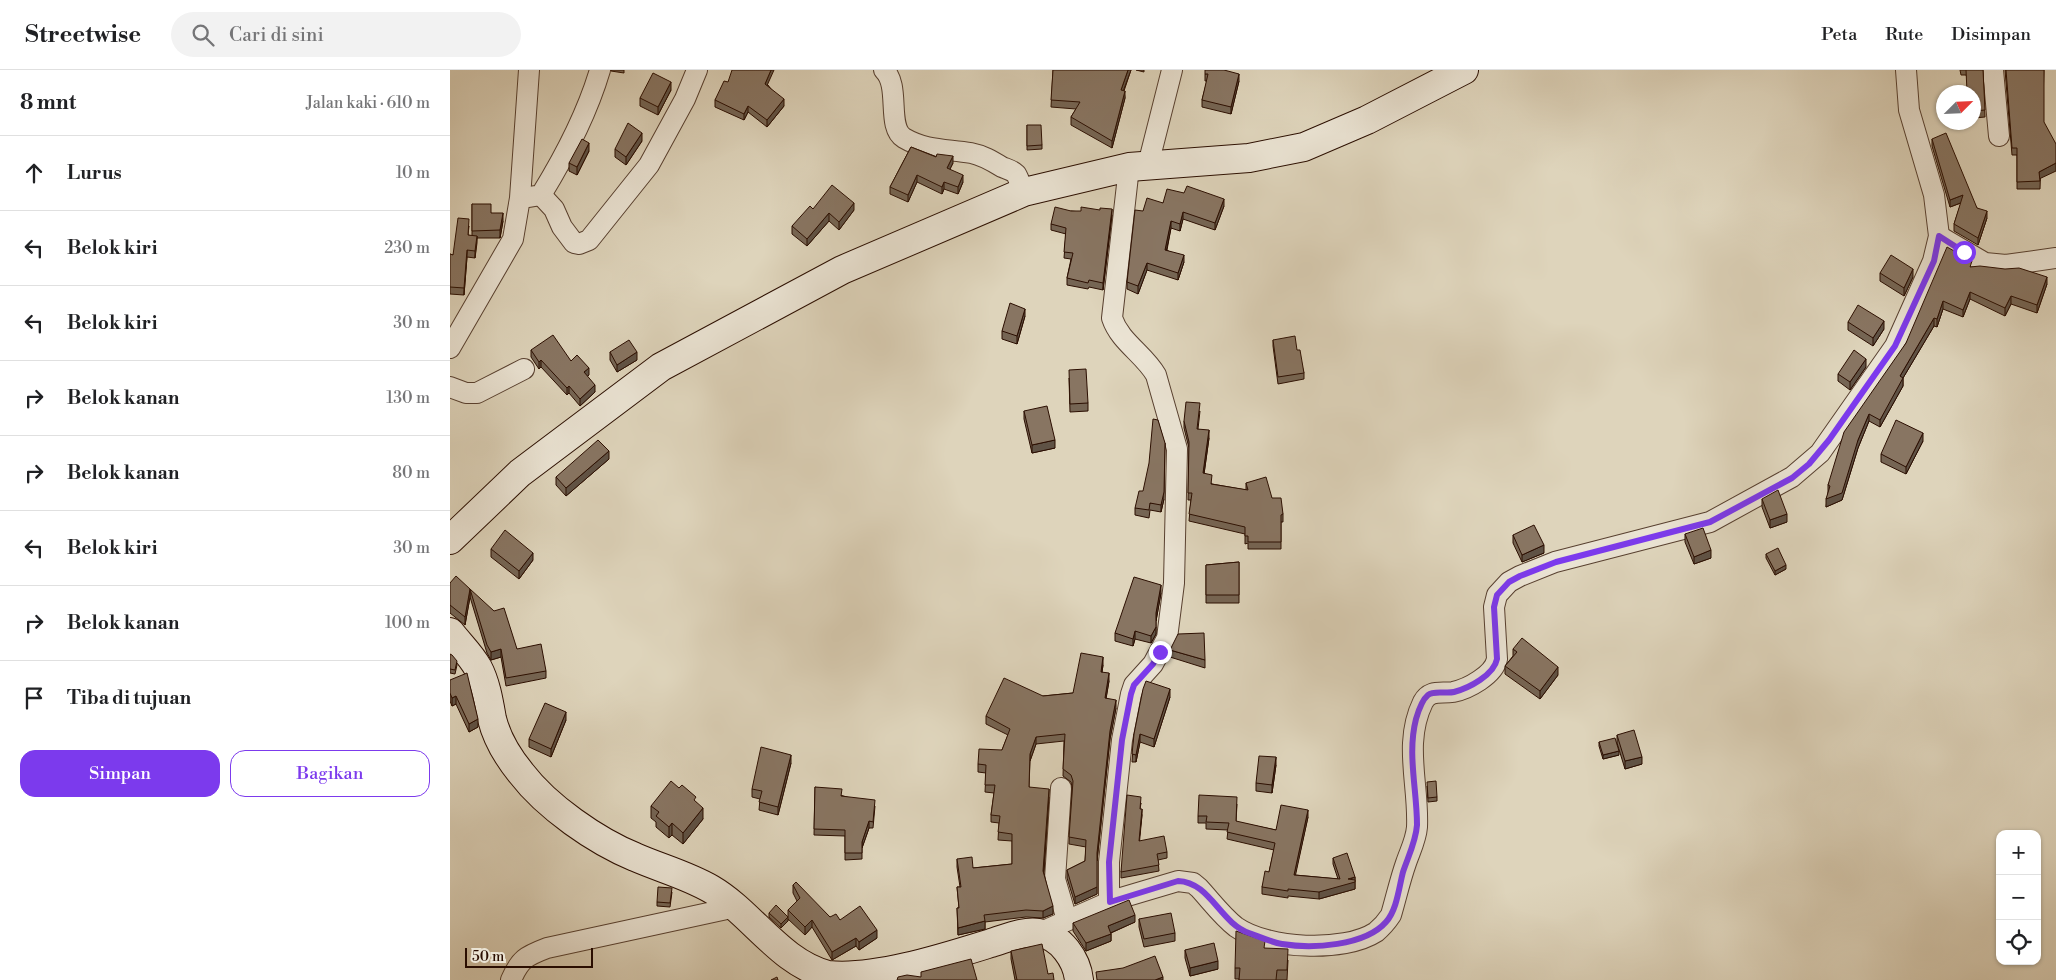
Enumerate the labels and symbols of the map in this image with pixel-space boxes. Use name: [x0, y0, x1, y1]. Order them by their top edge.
north arrow: [1936, 85, 1981, 130]
route start: [1953, 241, 1976, 264]
route end: [1149, 641, 1172, 664]
scale bar: [465, 945, 592, 968]

